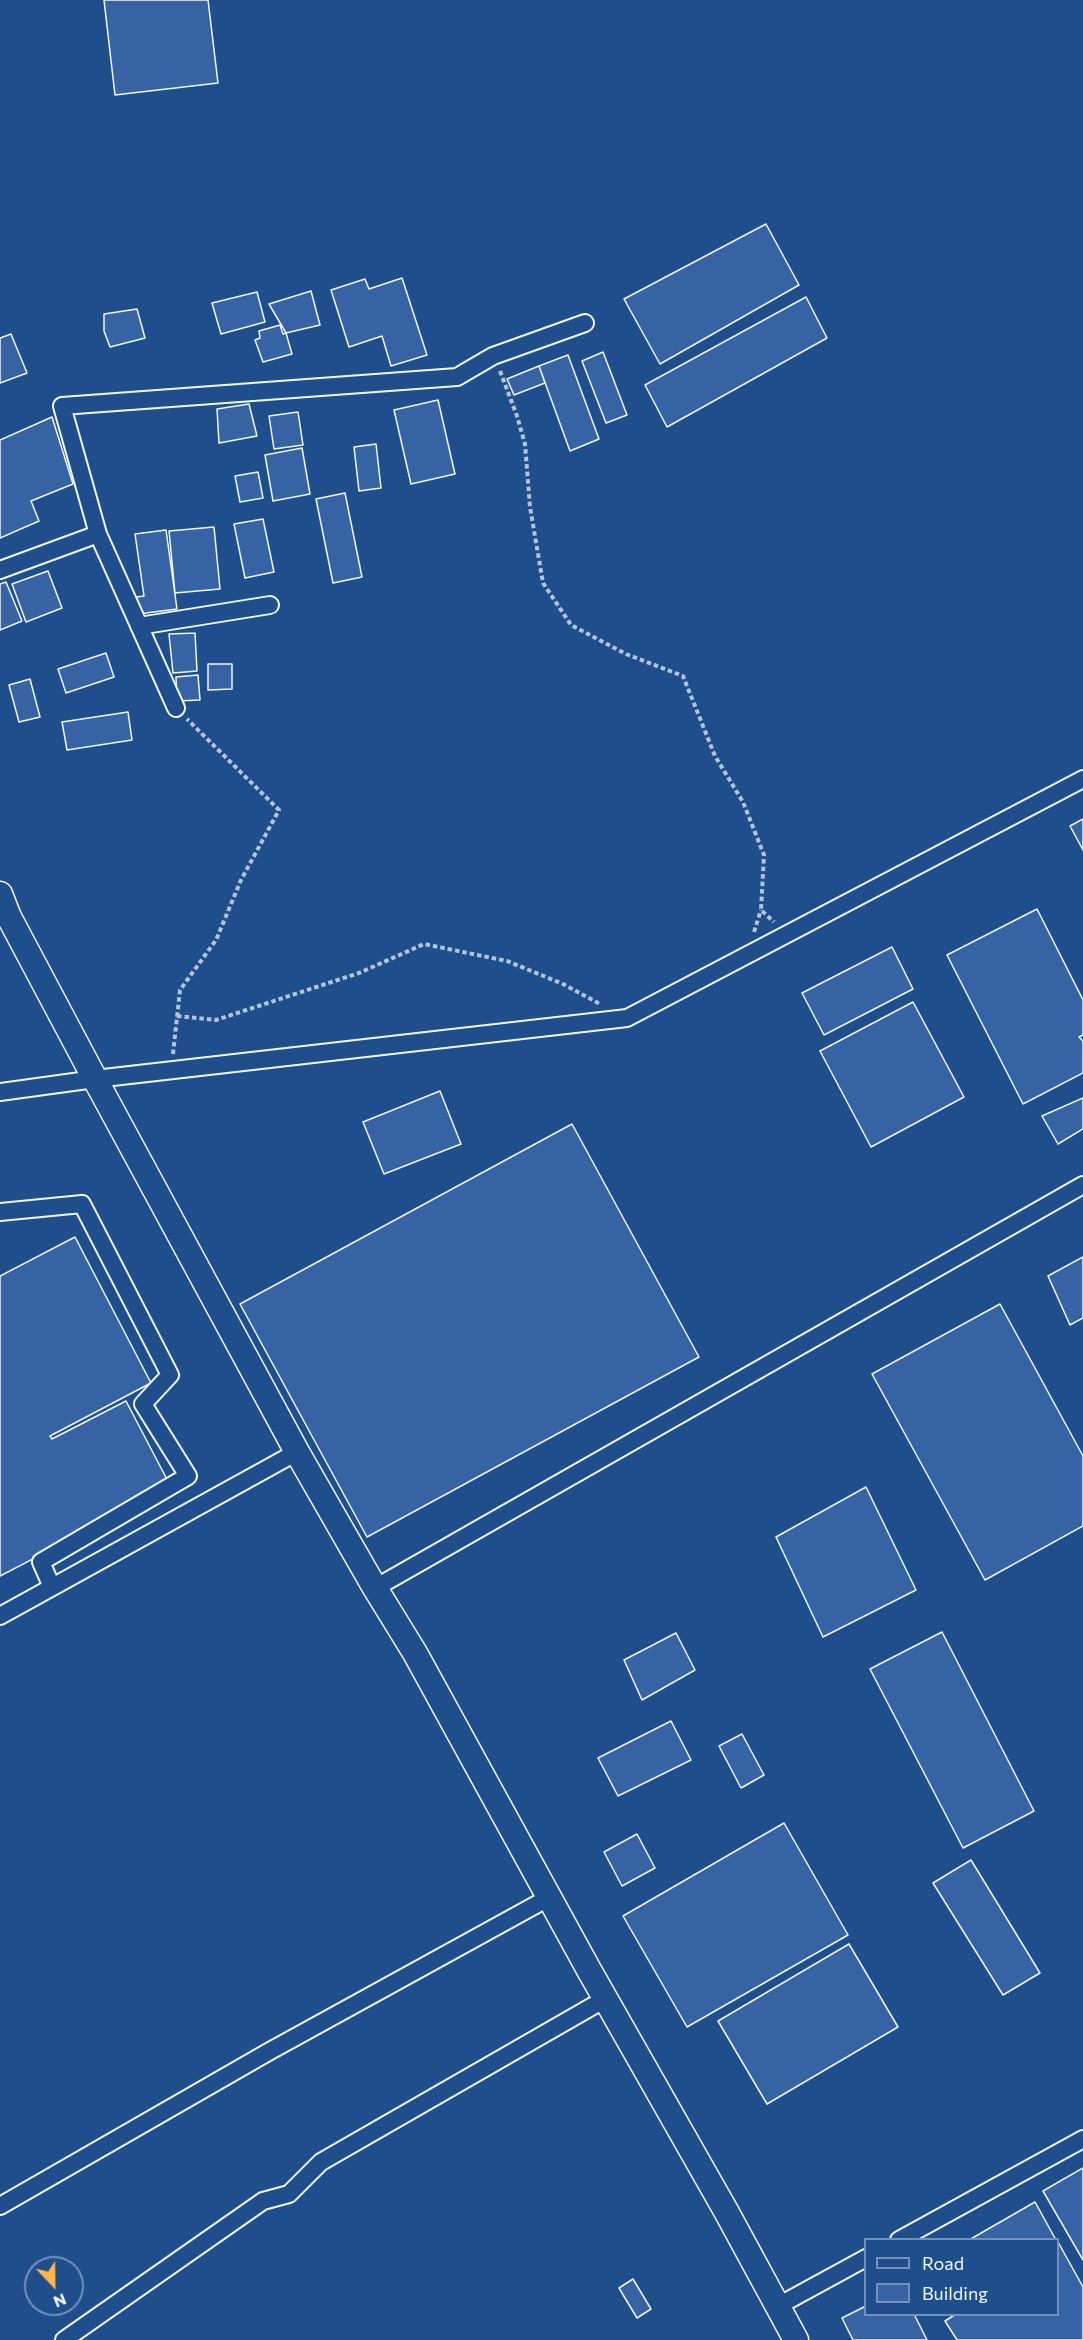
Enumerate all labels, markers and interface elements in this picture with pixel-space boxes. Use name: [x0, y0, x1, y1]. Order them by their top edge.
legend: [864, 2238, 1059, 2316]
text: Road: [922, 2252, 964, 2274]
north arrow: [24, 2256, 84, 2316]
text: Building: [922, 2282, 988, 2304]
text: N: [51, 2290, 69, 2312]

